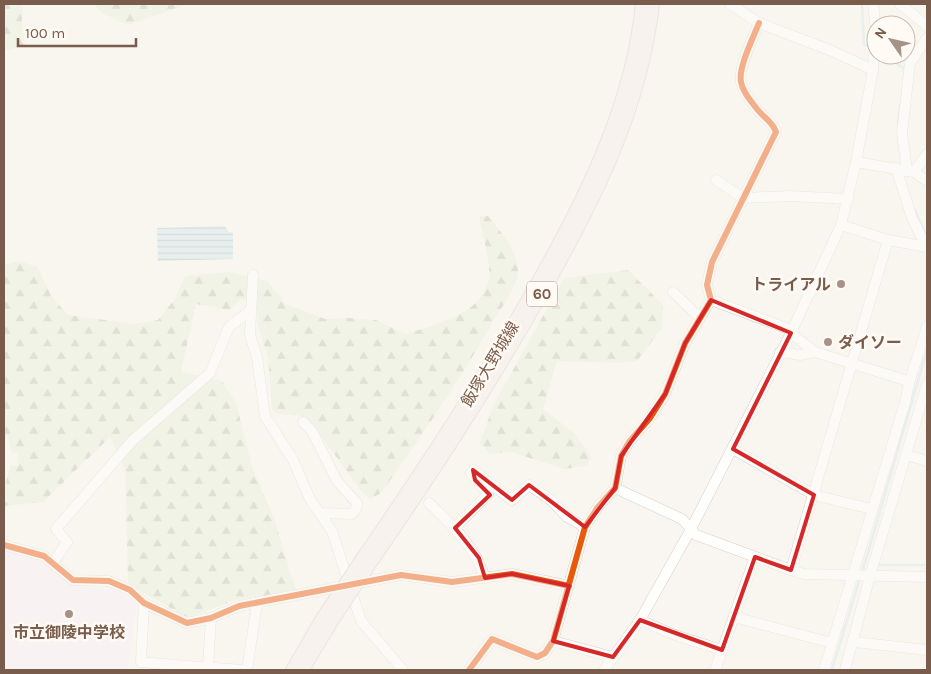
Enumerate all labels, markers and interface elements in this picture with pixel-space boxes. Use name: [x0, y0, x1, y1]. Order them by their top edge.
scale bar: [18, 15, 135, 47]
north arrow: [866, 15, 916, 65]
text: 100 m: [25, 24, 65, 42]
text: N: [871, 24, 890, 42]
place label: トライアル: [751, 275, 831, 294]
marker: トライアル: [835, 278, 847, 290]
road number: 60: [527, 282, 557, 306]
street label: 飯塚大野城線: [457, 318, 523, 410]
place label: ダイソー: [838, 333, 902, 352]
marker: ダイソー: [822, 336, 834, 348]
marker: 市立御陵中学校: [63, 608, 75, 620]
place label: 市立御陵中学校: [13, 623, 125, 642]

